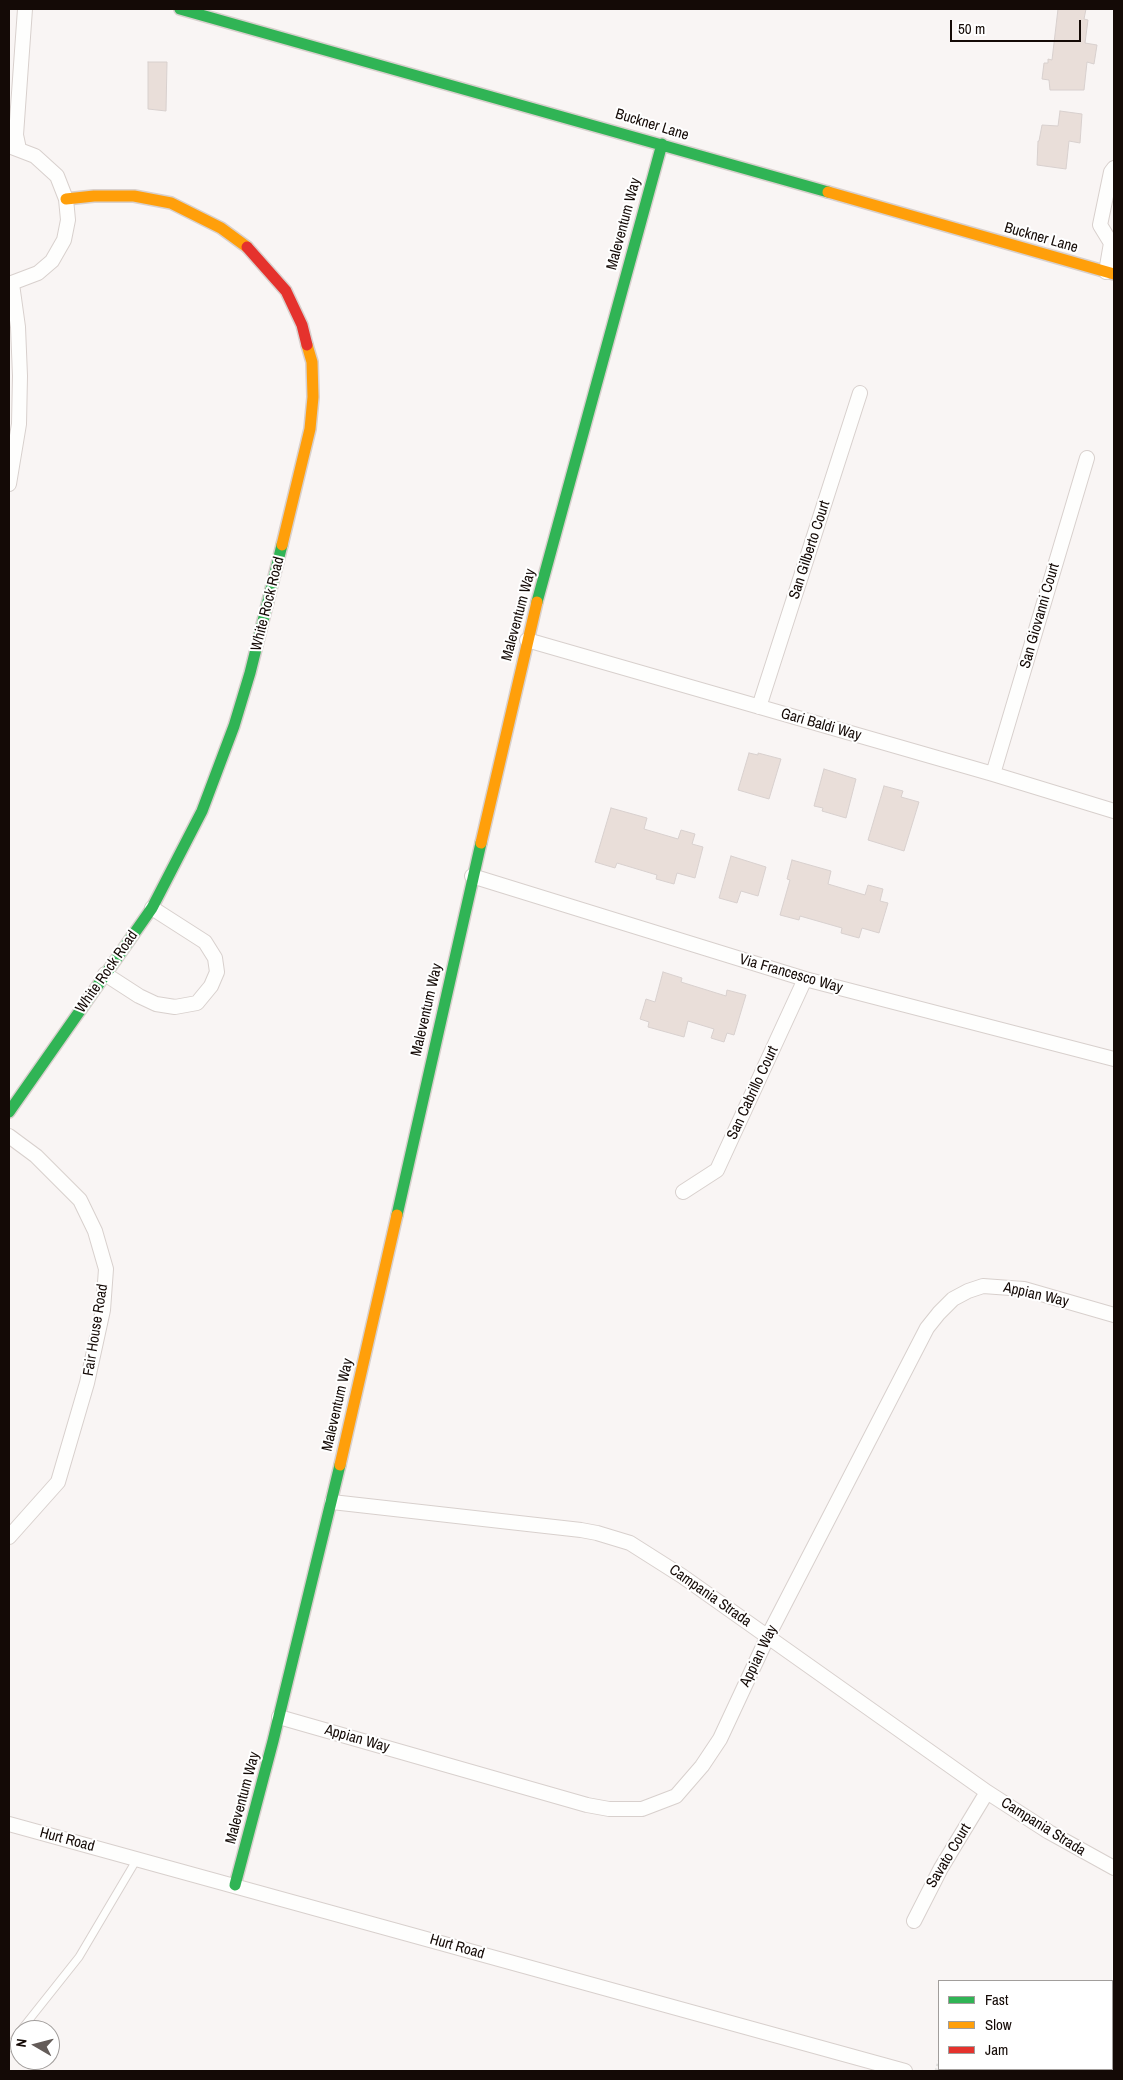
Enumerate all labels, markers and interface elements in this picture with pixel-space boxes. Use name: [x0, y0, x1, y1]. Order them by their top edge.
scale bar: [953, 10, 1084, 42]
text: 50 m: [958, 18, 985, 39]
street label: Buckner Lane: [613, 105, 691, 145]
street label: Maleventum Way: [603, 176, 645, 272]
street label: Buckner Lane: [1002, 219, 1080, 257]
street label: San Gilberto Court: [786, 498, 834, 602]
street label: White Rock Road: [248, 555, 288, 653]
street label: San Giovanni Court: [1016, 561, 1064, 671]
street label: Maleventum Way: [498, 567, 540, 663]
street label: Gari Baldi Way: [779, 705, 863, 745]
street label: White Rock Road: [72, 927, 142, 1017]
street label: Via Francesco Way: [737, 951, 845, 997]
street label: Maleventum Way: [408, 962, 446, 1058]
street label: San Cabrillo Court: [723, 1043, 783, 1143]
street label: Appian Way: [1002, 1279, 1070, 1311]
street label: Fair House Road: [80, 1283, 112, 1377]
street label: Maleventum Way: [319, 1357, 357, 1453]
street label: Campania Strada: [665, 1561, 755, 1631]
street label: Appian Way: [736, 1622, 782, 1690]
street label: Appian Way: [323, 1721, 391, 1757]
street label: Maleventum Way: [222, 1750, 264, 1846]
street label: Campania Strada: [997, 1794, 1089, 1860]
street label: Savato Court: [923, 1821, 975, 1891]
street label: Hurt Road: [38, 1824, 96, 1856]
street label: Hurt Road: [428, 1931, 486, 1963]
legend: [938, 1980, 1113, 2070]
text: Fast: [985, 1989, 1008, 2010]
text: Slow: [985, 2014, 1012, 2035]
north arrow: [10, 2020, 60, 2070]
text: N: [12, 2038, 31, 2048]
text: Jam: [985, 2039, 1008, 2060]

